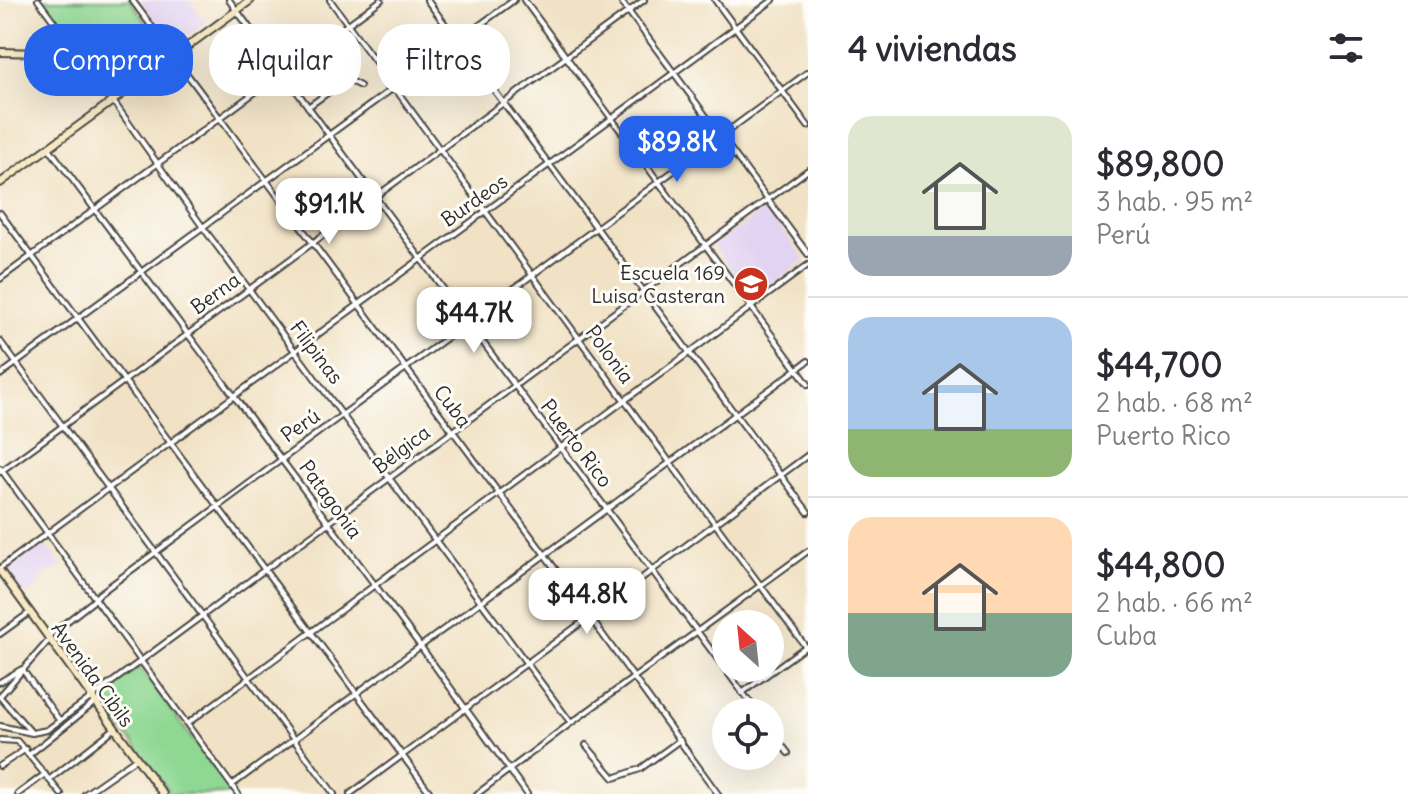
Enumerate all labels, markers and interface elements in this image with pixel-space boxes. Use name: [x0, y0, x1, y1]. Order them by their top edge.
chip: Comprar: [24, 24, 193, 96]
chip: Alquilar: [209, 24, 361, 96]
chip: Filtros: [377, 24, 510, 96]
icon: filters: [1324, 26, 1368, 70]
text: 4 viviendas: [848, 27, 1017, 70]
pin: $89.8K: [612, 116, 742, 184]
text: $89.8K: [637, 125, 717, 158]
text: $89,800: [1096, 142, 1225, 185]
icon: home: [912, 148, 1008, 244]
street label: Burdeos: [436, 168, 512, 232]
pin: $91.1K: [264, 178, 394, 246]
text: 3 hab. · 95 m²: [1096, 185, 1253, 218]
text: $91.1K: [294, 187, 364, 220]
text: Perú: [1096, 218, 1150, 251]
place label: Escuela 169 Luisa Casteran: [591, 260, 725, 308]
school or university icon: Escuela 169 Luisa Casteran: [732, 265, 770, 303]
street label: Berna: [185, 267, 245, 319]
pin: $44.7K: [409, 287, 539, 355]
text: $44.7K: [435, 296, 513, 329]
street label: Filipinas: [285, 315, 349, 389]
street label: Polonia: [580, 320, 640, 388]
text: $44,700: [1096, 343, 1223, 386]
icon: home: [912, 349, 1008, 445]
street label: Cuba: [429, 380, 477, 432]
text: 2 hab. · 68 m²: [1096, 386, 1253, 419]
street label: Puerto Rico: [536, 394, 618, 492]
street label: Perú: [276, 403, 324, 447]
street label: Bélgica: [367, 419, 435, 479]
text: Puerto Rico: [1096, 419, 1231, 452]
street label: Patagonia: [294, 455, 368, 543]
text: $44,800: [1096, 543, 1226, 586]
icon: home: [912, 549, 1008, 645]
pin: $44.8K: [522, 568, 652, 636]
text: $44.8K: [547, 577, 627, 610]
text: 2 hab. · 66 m²: [1096, 586, 1253, 619]
north arrow: [712, 610, 784, 682]
map controls: [712, 610, 784, 770]
street label: Avenida Cibils: [46, 617, 140, 731]
text: Cuba: [1096, 619, 1157, 652]
button: locate: [712, 698, 784, 770]

